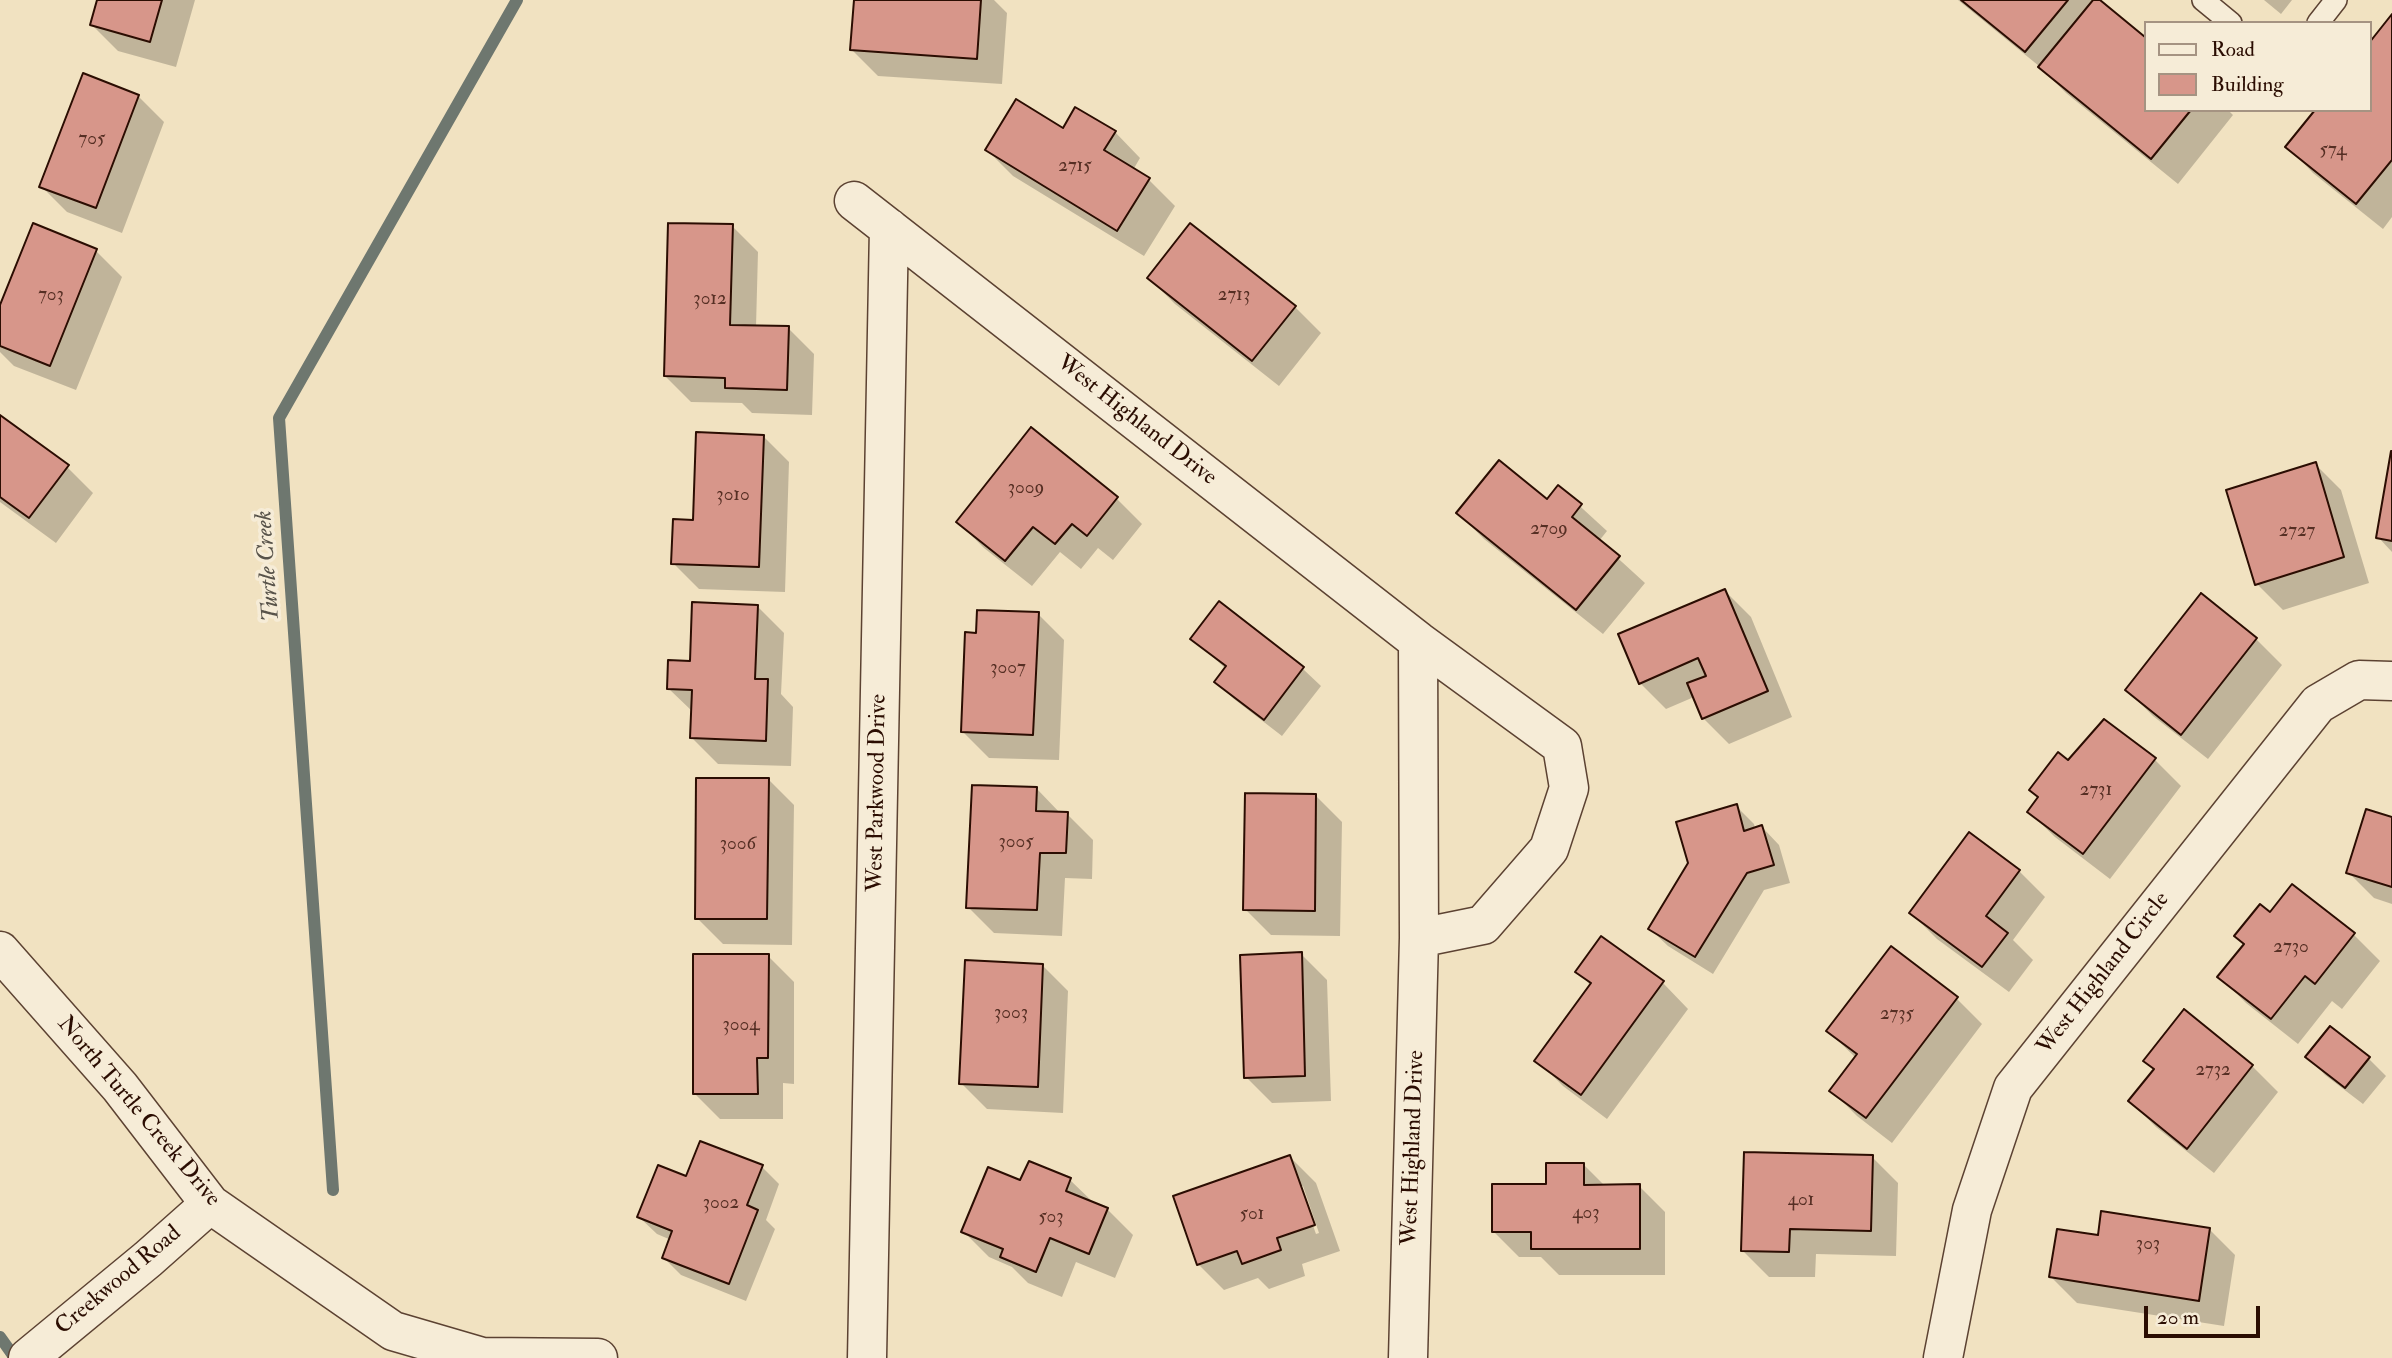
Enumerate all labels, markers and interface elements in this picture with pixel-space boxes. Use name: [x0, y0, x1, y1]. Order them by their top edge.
legend: [2144, 21, 2371, 112]
text: Road: [2211, 36, 2255, 63]
text: Building: [2211, 71, 2284, 98]
house number: 705: [79, 129, 105, 151]
house number: 574: [2320, 140, 2346, 162]
house number: 2715: [1058, 156, 1092, 178]
house number: 703: [38, 285, 64, 307]
house number: 2713: [1218, 285, 1250, 307]
house number: 3012: [693, 289, 727, 311]
street label: West Highland Drive: [1050, 350, 1222, 492]
house number: 3009: [1008, 478, 1044, 500]
house number: 3010: [716, 485, 750, 507]
water label: Turtle Creek: [251, 509, 287, 623]
house number: 2709: [1530, 519, 1568, 541]
house number: 2727: [2279, 521, 2315, 543]
house number: 3007: [990, 658, 1026, 680]
street label: West Parkwood Drive: [862, 694, 894, 892]
house number: 2731: [2080, 780, 2112, 802]
house number: 3005: [998, 832, 1034, 854]
house number: 3006: [720, 834, 756, 856]
street label: West Highland Circle: [2032, 887, 2176, 1061]
house number: 2730: [2273, 937, 2309, 959]
house number: 3003: [994, 1003, 1028, 1025]
house number: 2735: [1880, 1004, 1914, 1026]
street label: North Turtle Creek Drive: [50, 1011, 226, 1213]
house number: 3004: [723, 1015, 759, 1037]
street label: West Highland Drive: [1397, 1050, 1431, 1246]
house number: 2732: [2195, 1060, 2231, 1082]
house number: 401: [1788, 1190, 1814, 1212]
house number: 3002: [703, 1193, 739, 1215]
house number: 403: [1572, 1203, 1600, 1225]
house number: 501: [1240, 1204, 1264, 1226]
house number: 503: [1038, 1207, 1064, 1229]
street label: Creekwood Road: [51, 1220, 187, 1342]
house number: 303: [2136, 1234, 2160, 1256]
scale bar: [2147, 1292, 2262, 1336]
text: 20 m: [2157, 1304, 2199, 1331]

